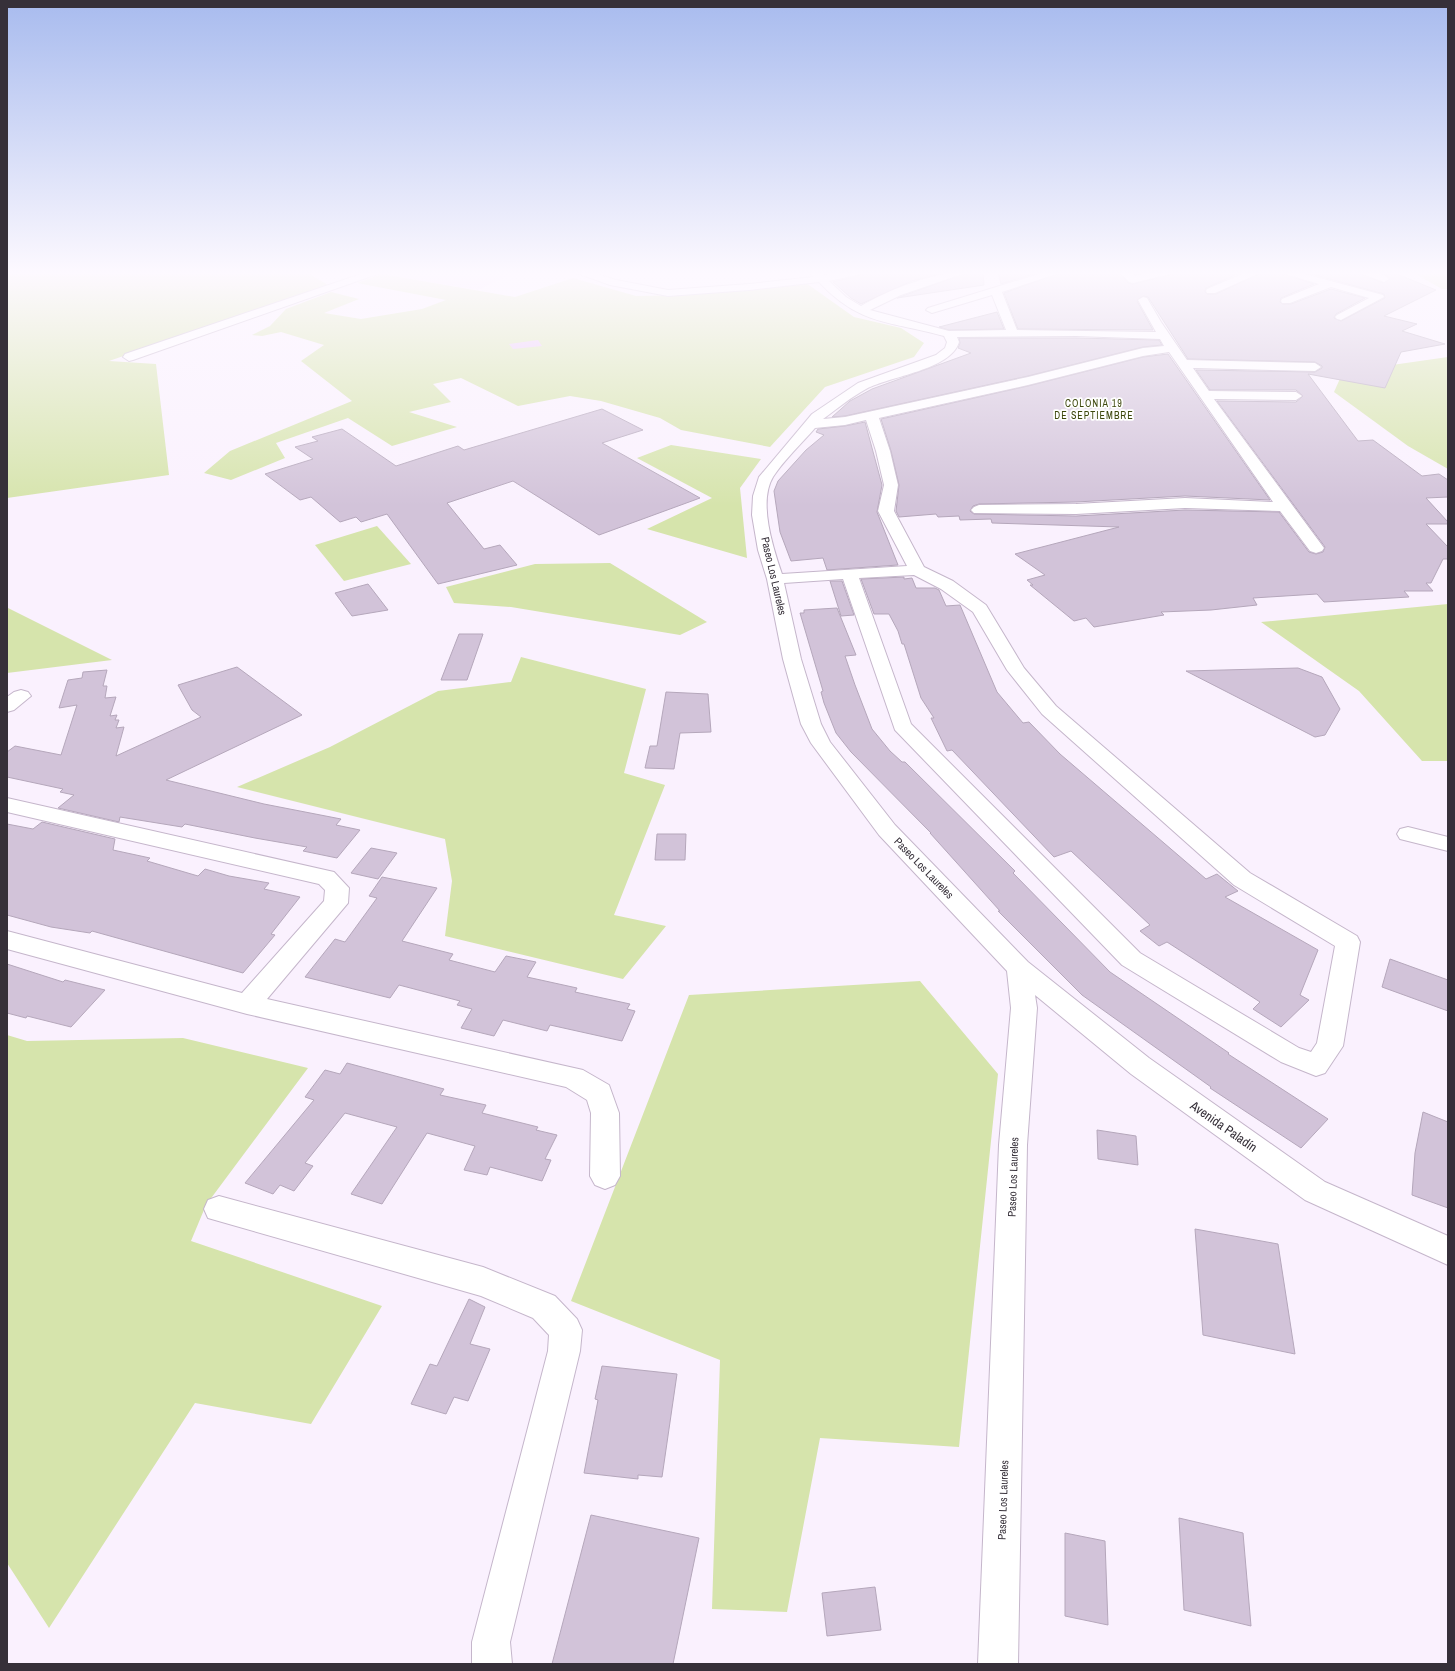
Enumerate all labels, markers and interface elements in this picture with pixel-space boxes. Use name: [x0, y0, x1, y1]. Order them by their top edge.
district label: COLONIA 19 DE SEPTIEMBRE: [1054, 397, 1134, 422]
street label: Paseo Los Laureles: [758, 536, 790, 617]
street label: Paseo Los Laureles: [891, 834, 957, 902]
street label: Avenida Paladín: [1186, 1096, 1261, 1156]
street label: Paseo Los Laureles: [1005, 1136, 1021, 1217]
street label: Paseo Los Laureles: [995, 1459, 1011, 1540]

